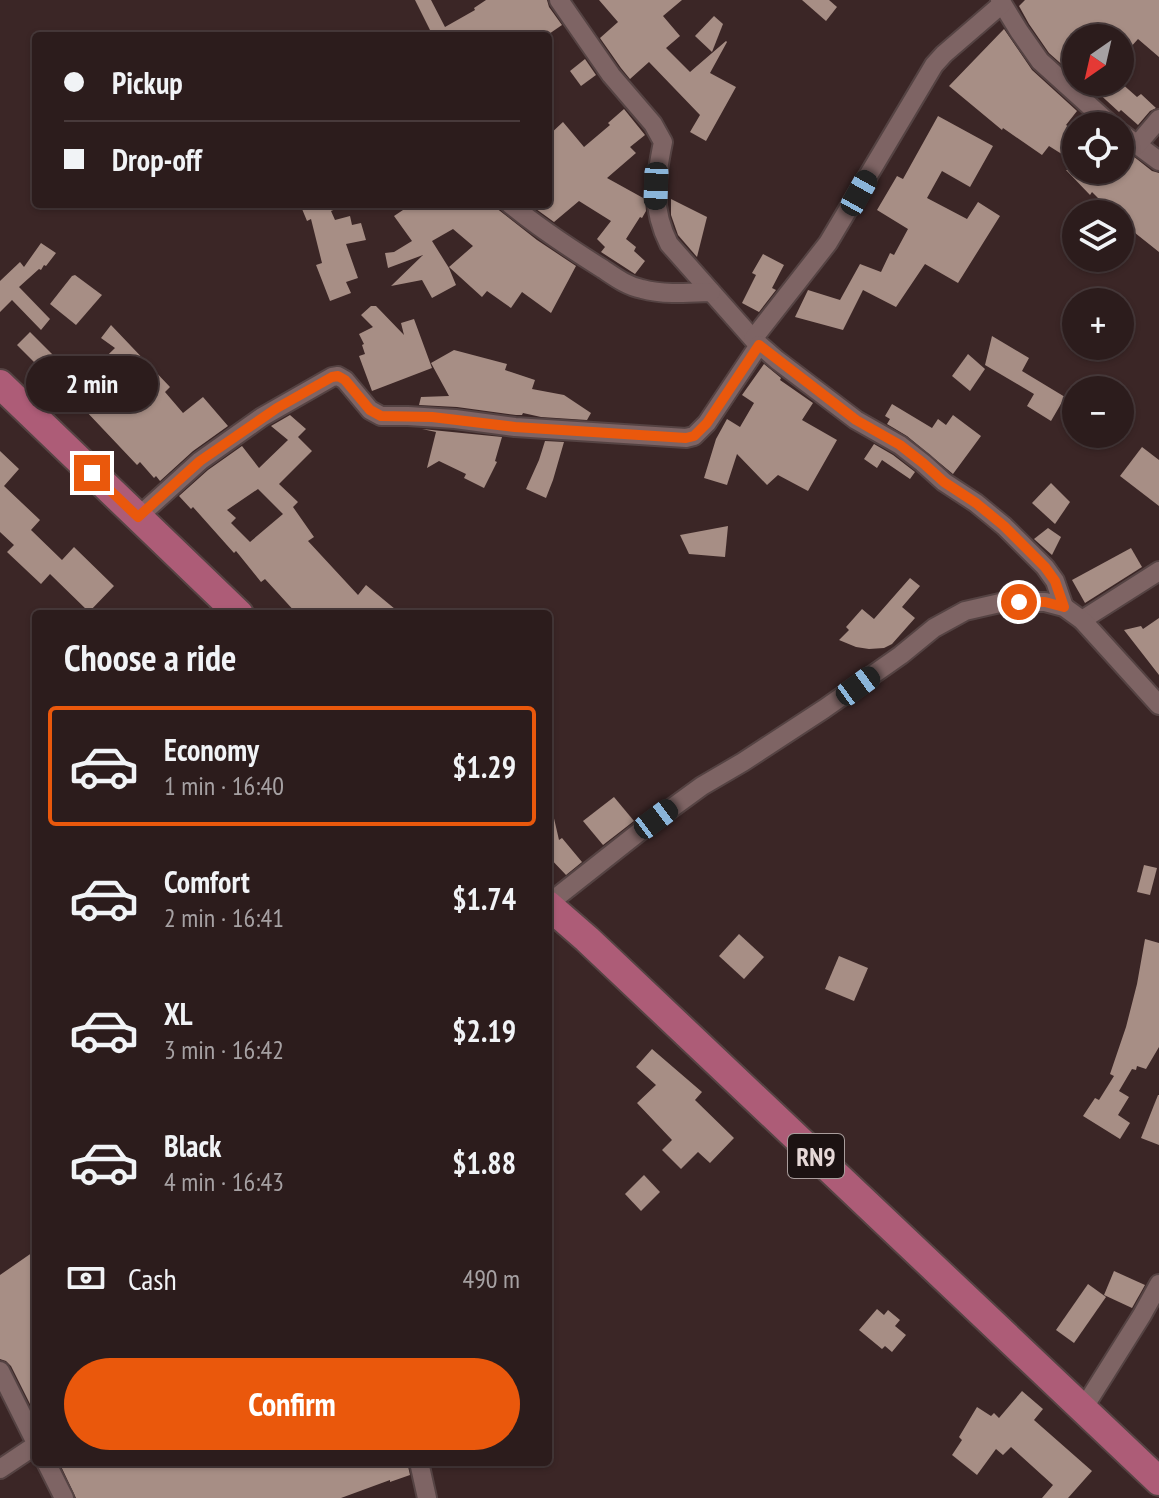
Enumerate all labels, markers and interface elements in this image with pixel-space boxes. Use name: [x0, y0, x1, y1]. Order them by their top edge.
north arrow: [1062, 24, 1134, 96]
map controls: [1062, 24, 1134, 448]
text: Pickup: [112, 63, 183, 102]
button: locate: [1062, 112, 1134, 184]
text: Drop-off: [112, 140, 202, 179]
car: [643, 162, 669, 210]
car: [837, 166, 881, 220]
button: layers: [1062, 200, 1134, 272]
button: +: [1062, 288, 1134, 360]
callout: 2 min: [26, 357, 158, 413]
text: 2 min: [66, 367, 118, 400]
button: −: [1062, 376, 1134, 448]
route end: [74, 455, 110, 491]
route start: [1001, 584, 1037, 620]
text: Choose a ride: [64, 634, 236, 681]
car: [832, 662, 884, 710]
icon: car: [68, 730, 140, 802]
text: Economy: [164, 730, 259, 769]
text: $1.29: [452, 747, 516, 786]
text: 1 min · 16:40: [164, 769, 284, 802]
car: [630, 795, 682, 843]
icon: car: [68, 862, 140, 934]
text: Comfort: [164, 862, 250, 901]
text: $1.74: [452, 879, 516, 918]
text: 2 min · 16:41: [164, 901, 284, 934]
icon: car: [68, 994, 140, 1066]
text: XL: [164, 994, 193, 1033]
text: $2.19: [452, 1011, 516, 1050]
text: 3 min · 16:42: [164, 1033, 284, 1066]
icon: car: [68, 1126, 140, 1198]
text: Black: [164, 1126, 221, 1165]
road number: RN9: [788, 1134, 844, 1178]
text: $1.88: [452, 1143, 516, 1182]
text: 4 min · 16:43: [164, 1165, 284, 1198]
icon: cash: [64, 1256, 108, 1300]
text: Cash: [128, 1259, 177, 1298]
text: 490 m: [462, 1262, 520, 1295]
button: Confirm: [64, 1358, 520, 1450]

